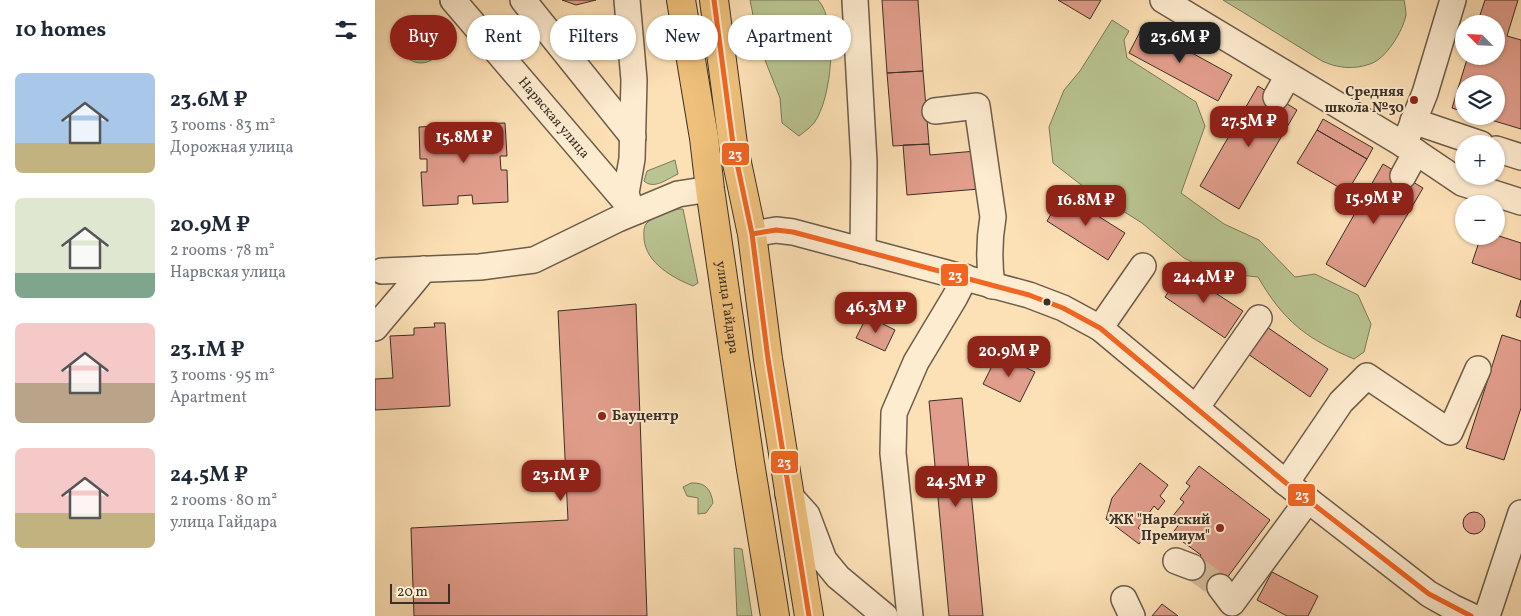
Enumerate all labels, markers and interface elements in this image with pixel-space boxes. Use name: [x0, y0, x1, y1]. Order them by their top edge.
chip: Buy: [390, 15, 457, 60]
chip: Rent: [467, 15, 540, 60]
chip: Filters: [550, 15, 636, 60]
chip: New: [646, 15, 718, 60]
chip: Apartment: [728, 15, 851, 60]
north arrow: [1455, 15, 1505, 65]
map controls: [1455, 15, 1505, 245]
text: 10 homes: [15, 16, 106, 45]
icon: filters: [332, 16, 360, 44]
pin: 23.6M ₽: [1134, 22, 1226, 64]
text: 23.6M ₽: [1150, 27, 1210, 49]
street label: Нарвская улица: [513, 73, 594, 163]
button: layers: [1455, 75, 1505, 125]
place label: Средняя школа №30: [1325, 83, 1404, 118]
text: 23.6M ₽: [170, 86, 248, 115]
icon: home: [55, 93, 115, 153]
marker: Средняя школа №30: [1408, 94, 1420, 106]
pin: 27.5M ₽: [1203, 106, 1295, 148]
text: 27.5M ₽: [1221, 111, 1277, 133]
text: 3 rooms · 83 m²: [170, 115, 275, 137]
pin: 15.8M ₽: [418, 121, 510, 164]
text: 15.8M ₽: [435, 127, 493, 149]
button: +: [1455, 135, 1505, 185]
text: Дорожная улица: [170, 137, 294, 159]
line badge: 23: [721, 142, 750, 166]
text: 23: [728, 146, 742, 165]
pin: 15.9M ₽: [1328, 182, 1420, 225]
pin: 16.8M ₽: [1040, 184, 1132, 227]
text: 15.9M ₽: [1345, 188, 1403, 210]
text: 16.8M ₽: [1057, 190, 1115, 212]
button: −: [1455, 195, 1505, 245]
text: 20.9M ₽: [170, 211, 250, 240]
icon: home: [55, 218, 115, 278]
text: 2 rooms · 78 m²: [170, 240, 275, 262]
street label: улица Гайдара: [711, 260, 743, 355]
text: Нарвская улица: [170, 262, 286, 284]
pin: 24.4M ₽: [1158, 262, 1250, 304]
line badge: 23: [940, 263, 969, 287]
text: 23: [948, 267, 962, 286]
text: 24.4M ₽: [1173, 267, 1235, 289]
pin: 46.3M ₽: [830, 292, 922, 334]
text: 46.3M ₽: [846, 297, 906, 319]
unlabelled marker: [1042, 297, 1052, 307]
text: 23.1M ₽: [170, 336, 245, 365]
pin: 20.9M ₽: [963, 336, 1055, 378]
text: 20.9M ₽: [978, 341, 1040, 363]
icon: home: [55, 343, 115, 403]
text: 3 rooms · 95 m²: [170, 365, 275, 387]
text: Apartment: [170, 387, 247, 409]
place label: Бауцентр: [612, 407, 679, 426]
marker: Бауцентр: [596, 410, 608, 422]
line badge: 23: [770, 450, 799, 474]
text: 23: [777, 454, 791, 473]
pin: 23.1M ₽: [515, 460, 607, 502]
text: 24.5M ₽: [170, 461, 248, 490]
text: 23.1M ₽: [533, 465, 589, 487]
pin: 24.5M ₽: [910, 466, 1002, 508]
icon: home: [55, 468, 115, 528]
text: 24.5M ₽: [926, 471, 986, 493]
line badge: 23: [1287, 483, 1316, 507]
text: 23: [1295, 487, 1309, 506]
text: 2 rooms · 80 m²: [170, 490, 277, 512]
place label: ЖК "Нарвский Премиум": [1109, 511, 1210, 546]
text: улица Гайдара: [170, 512, 277, 534]
marker: ЖК "Нарвский Премиум": [1214, 522, 1226, 534]
scale bar: [390, 581, 450, 604]
text: 20 m: [397, 583, 428, 602]

